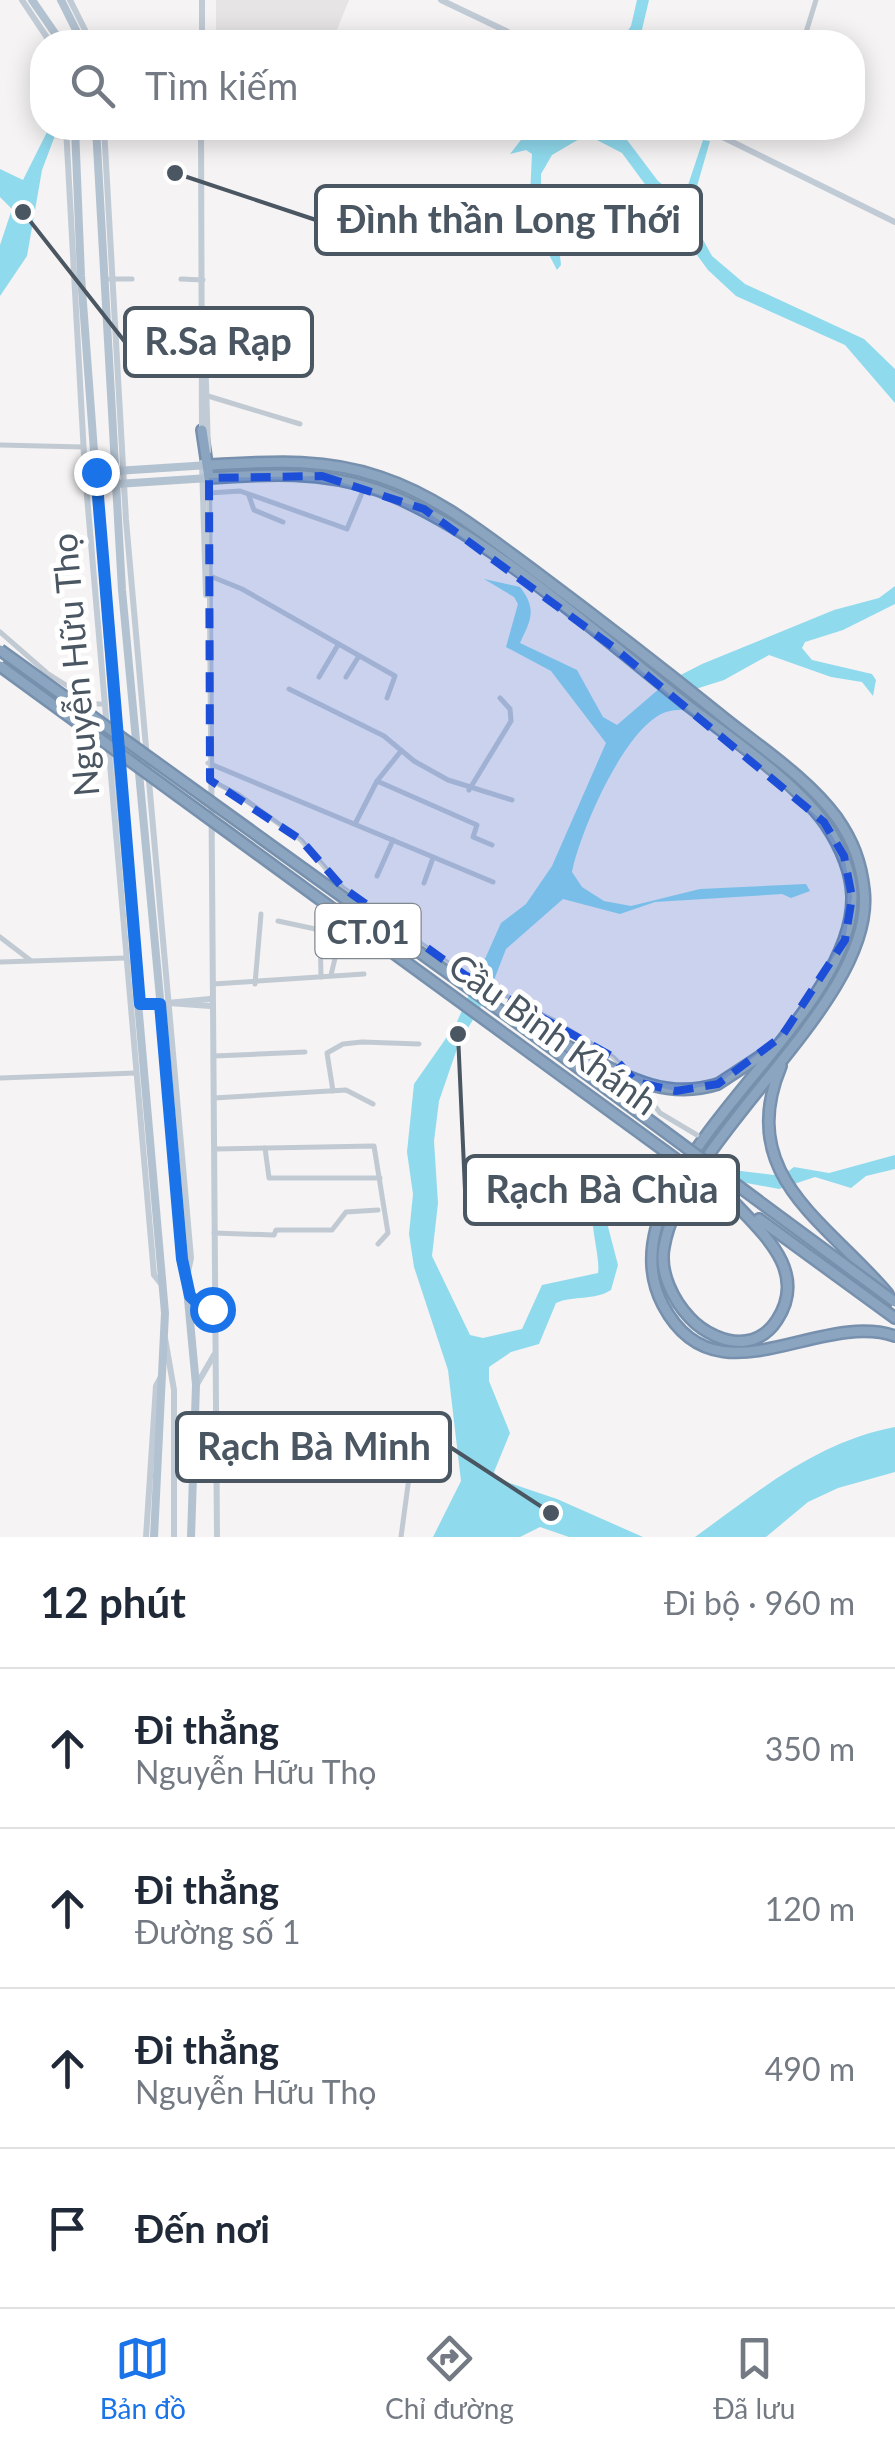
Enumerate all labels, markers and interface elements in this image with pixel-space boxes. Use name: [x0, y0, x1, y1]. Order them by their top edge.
search box: [30, 30, 865, 140]
icon: search: [65, 58, 120, 113]
text: Tìm kiếm: [145, 62, 298, 108]
callout: Đình thần Long Thới: [316, 186, 701, 254]
text: Đình thần Long Thới: [336, 195, 681, 241]
callout: R.Sa Rạp: [125, 308, 312, 376]
text: R.Sa Rạp: [144, 317, 292, 363]
route end: [74, 450, 120, 496]
street label: Nguyễn Hữu Thọ: [42, 532, 106, 798]
road number: CT.01: [316, 904, 420, 958]
street label: Cầu Bình Khánh: [442, 943, 666, 1123]
callout: Rạch Bà Chùa: [465, 1156, 738, 1224]
text: Rạch Bà Chùa: [486, 1165, 718, 1211]
route start: [190, 1287, 236, 1333]
callout: Rạch Bà Minh: [177, 1413, 450, 1481]
text: Rạch Bà Minh: [197, 1422, 431, 1468]
text: 12 phút: [40, 1577, 186, 1627]
text: Đi bộ · 960 m: [664, 1583, 855, 1622]
text: Đi thẳng: [135, 1706, 279, 1752]
icon: ahead: [40, 1721, 95, 1776]
text: 350 m: [765, 1729, 855, 1768]
text: Nguyễn Hữu Thọ: [135, 1752, 377, 1791]
text: Đi thẳng: [135, 1866, 279, 1912]
icon: ahead: [40, 1881, 95, 1936]
text: 120 m: [765, 1889, 855, 1928]
text: Đường số 1: [135, 1912, 300, 1951]
text: Đi thẳng: [135, 2026, 279, 2072]
icon: ahead: [40, 2041, 95, 2096]
text: 490 m: [765, 2049, 855, 2088]
text: Nguyễn Hữu Thọ: [135, 2072, 377, 2111]
icon: arrive: [40, 2201, 95, 2256]
text: Đến nơi: [135, 2205, 270, 2251]
tab: Bản đồ: [100, 2331, 186, 2425]
tab: Chỉ đường: [385, 2331, 514, 2425]
tab: Đã lưu: [713, 2331, 795, 2425]

